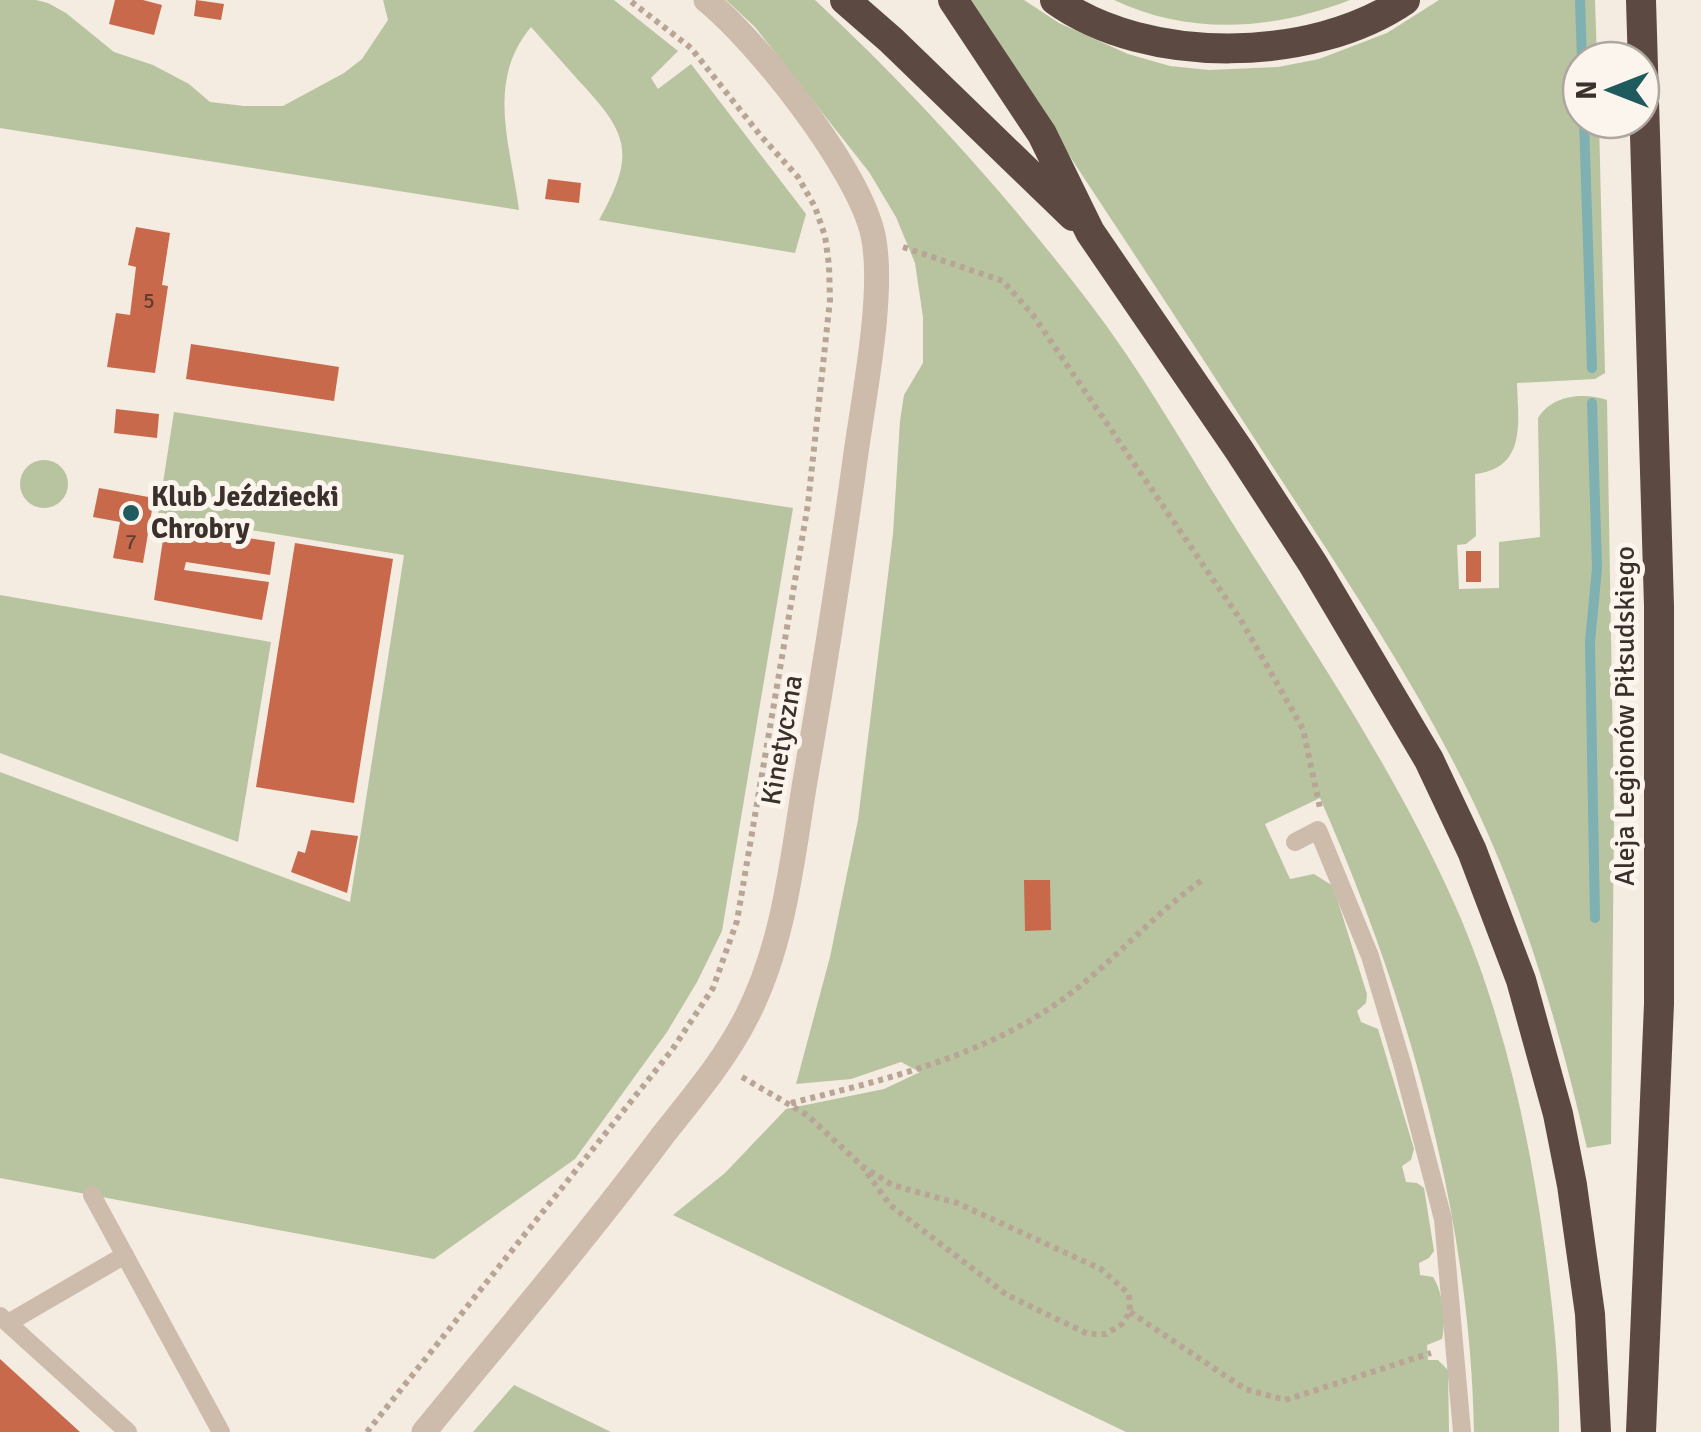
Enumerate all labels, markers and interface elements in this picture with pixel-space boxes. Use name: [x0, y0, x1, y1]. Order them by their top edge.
north arrow: [1561, 40, 1661, 140]
text: N: [1570, 80, 1604, 100]
house number: 5: [143, 287, 155, 314]
place label: Klub Jeździecki Chrobry: [151, 480, 339, 546]
marker: Klub Jeździecki Chrobry: [120, 502, 142, 524]
house number: 7: [125, 528, 137, 555]
street label: Aleja Legionów Piłsudskiego: [1608, 546, 1642, 886]
street label: Kinetyczna: [754, 672, 810, 808]

